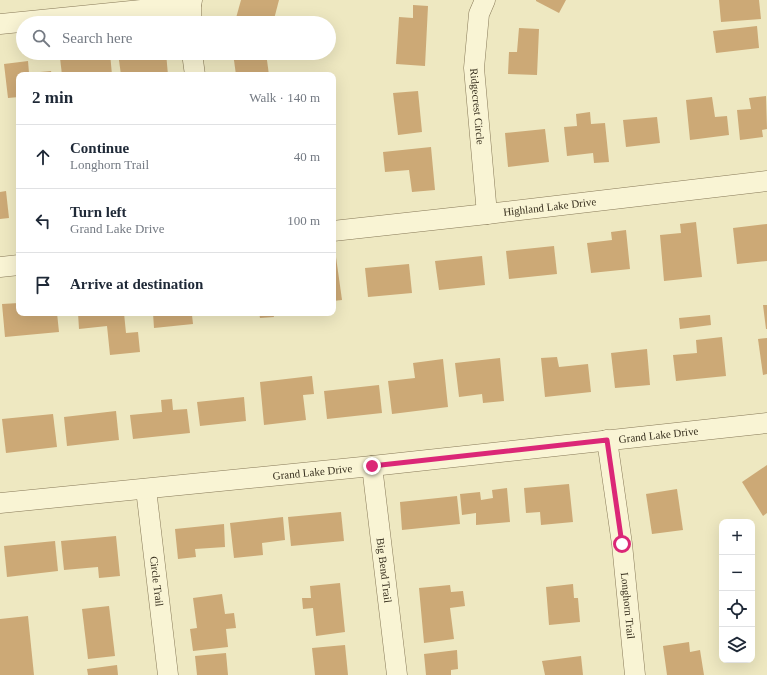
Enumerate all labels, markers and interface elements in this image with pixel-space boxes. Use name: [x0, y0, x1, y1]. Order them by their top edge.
search box: [16, 16, 336, 60]
icon: search: [30, 27, 52, 49]
text: Search here: [62, 30, 132, 46]
street label: Ridgecrest Circle: [468, 68, 487, 145]
text: 2 min: [32, 88, 73, 107]
text: Walk · 140 m: [249, 90, 320, 105]
text: Continue: [70, 140, 129, 156]
icon: ahead: [32, 146, 54, 168]
text: 40 m: [294, 149, 320, 164]
text: Longhorn Trail: [70, 157, 149, 172]
street label: Highland Lake Drive: [502, 195, 597, 218]
text: Turn left: [70, 204, 127, 220]
icon: left: [32, 210, 54, 232]
text: 100 m: [287, 213, 320, 228]
text: Grand Lake Drive: [70, 221, 165, 236]
icon: arrive: [32, 274, 54, 296]
text: Arrive at destination: [70, 276, 203, 292]
street label: Grand Lake Drive: [618, 425, 699, 445]
route end: [363, 457, 381, 475]
street label: Grand Lake Drive: [272, 462, 353, 482]
map controls: [719, 519, 755, 663]
button: +: [719, 519, 755, 555]
route start: [613, 535, 631, 553]
street label: Big Bend Trail: [375, 537, 394, 603]
button: −: [719, 555, 755, 591]
street label: Circle Trail: [148, 556, 166, 607]
street label: Longhorn Trail: [619, 572, 637, 640]
button: locate: [719, 591, 755, 627]
button: layers: [719, 627, 755, 663]

